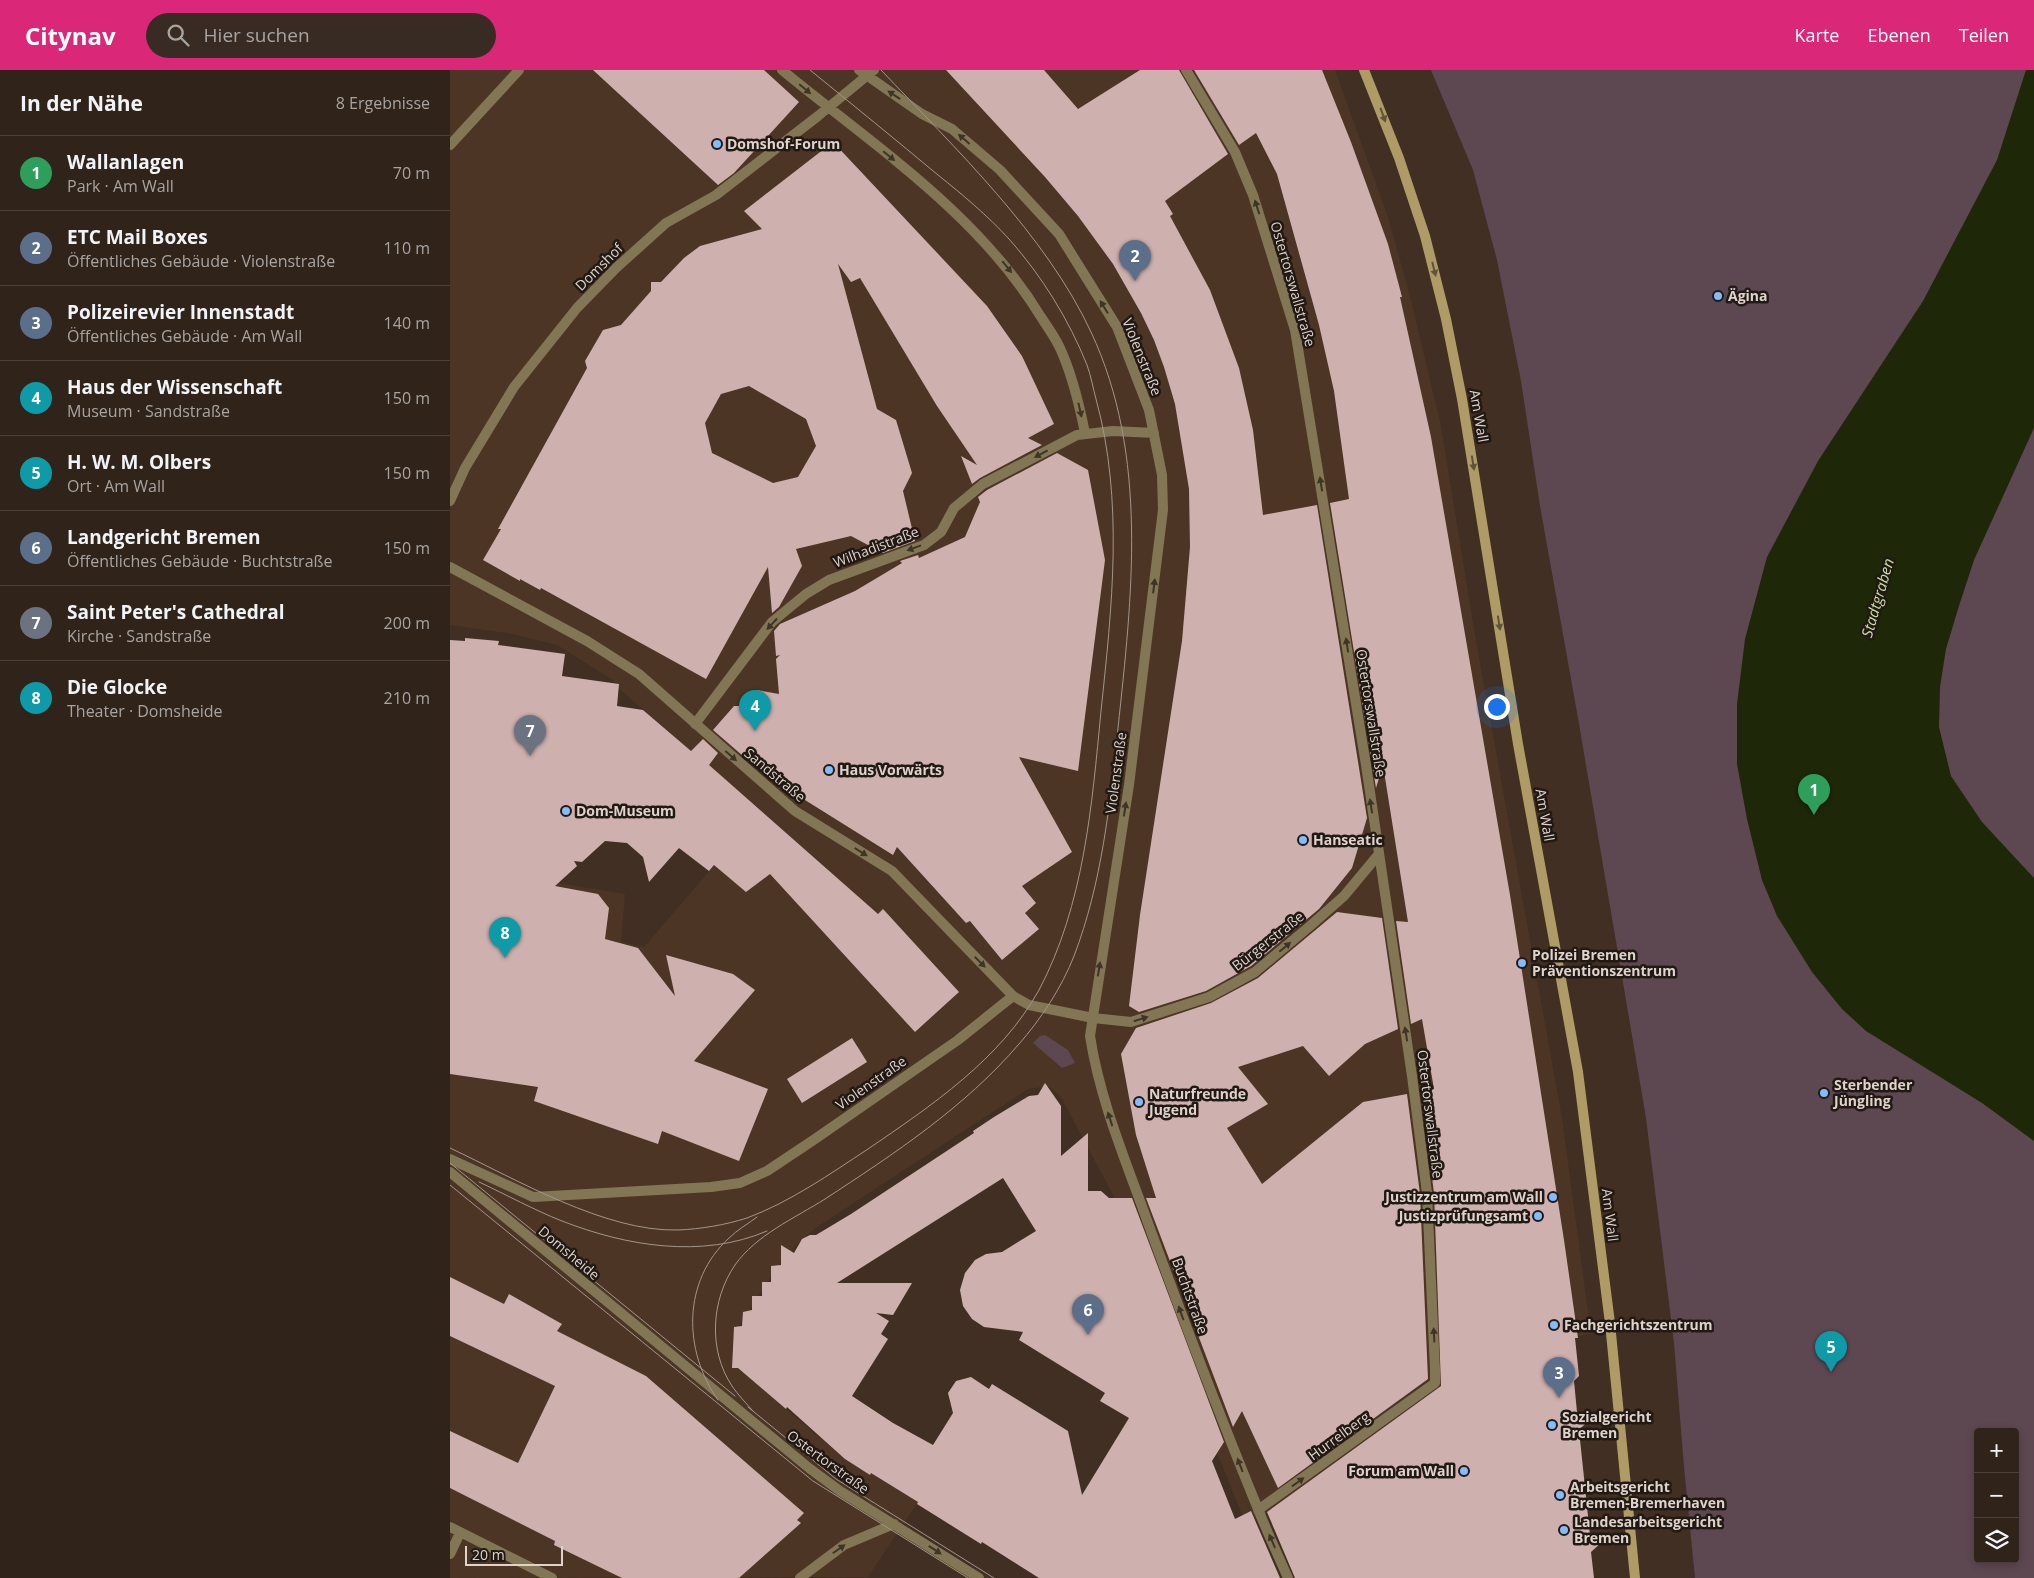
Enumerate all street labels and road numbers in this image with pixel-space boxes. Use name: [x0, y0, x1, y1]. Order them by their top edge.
street label: Ostertorswallstraße: [1267, 219, 1320, 349]
street label: Domshof: [571, 238, 627, 295]
street label: Violenstraße: [1118, 315, 1167, 399]
street label: Am Wall: [1466, 388, 1493, 444]
street label: Wilhadistraße: [830, 521, 921, 572]
street label: Ostertorswallstraße: [1352, 648, 1391, 778]
street label: Violenstraße: [1100, 731, 1131, 815]
street label: Sandstraße: [741, 743, 810, 806]
street label: Am Wall: [1532, 787, 1559, 843]
street label: Bürgerstraße: [1228, 906, 1308, 975]
street label: Ostertorswallstraße: [1413, 1049, 1448, 1179]
street label: Violenstraße: [832, 1051, 910, 1114]
street label: Am Wall: [1598, 1187, 1623, 1243]
street label: Domsheide: [535, 1221, 604, 1284]
street label: Buchtstraße: [1168, 1255, 1213, 1337]
street label: Hurrelberg: [1304, 1407, 1374, 1464]
street label: Ostertorstraße: [783, 1425, 873, 1498]

